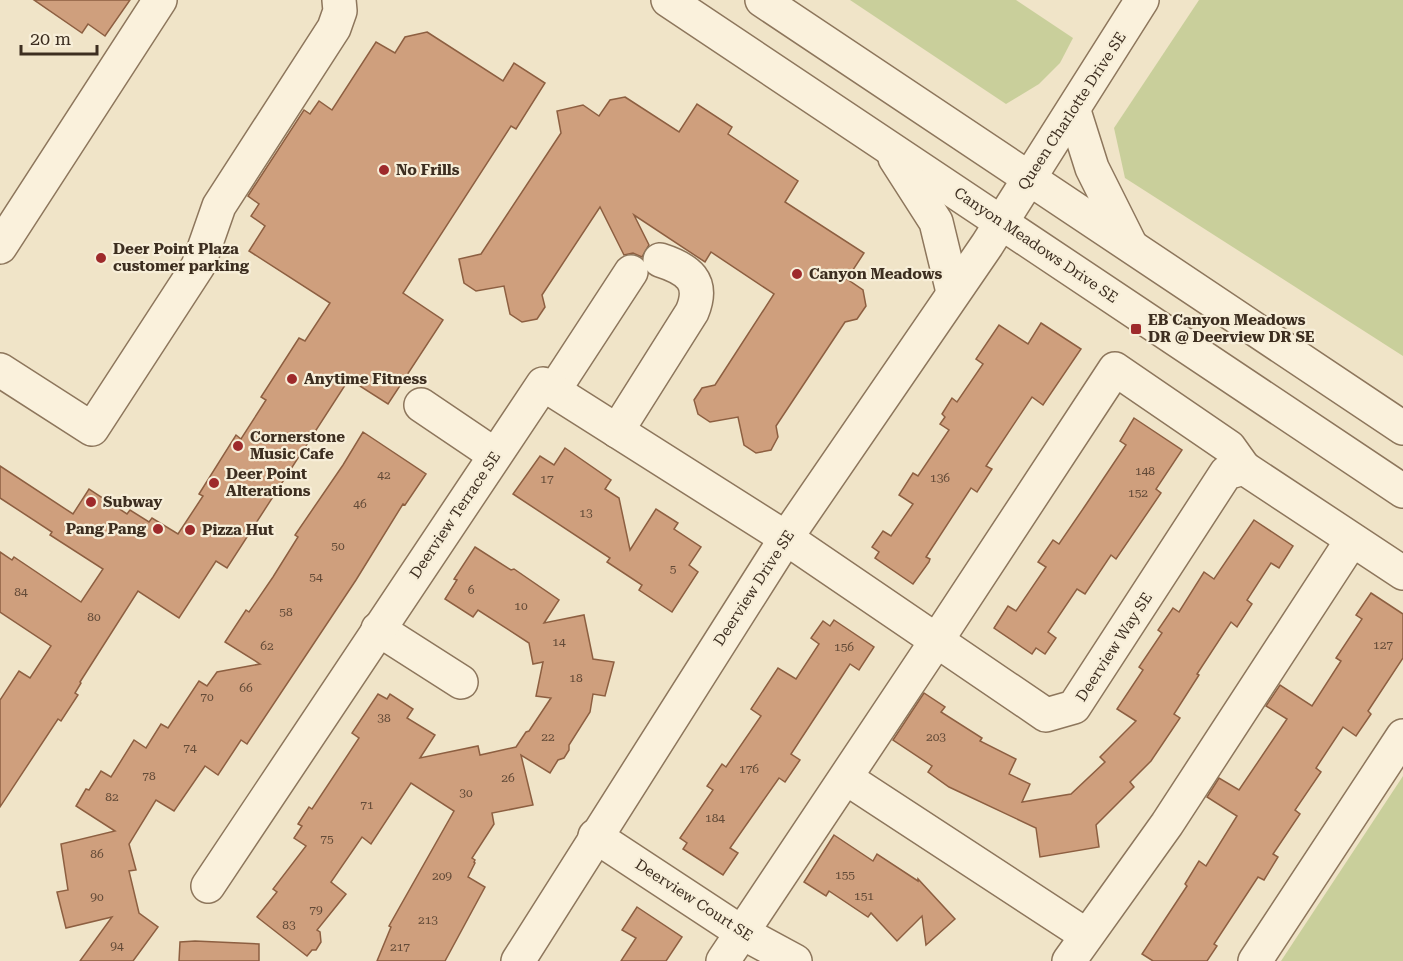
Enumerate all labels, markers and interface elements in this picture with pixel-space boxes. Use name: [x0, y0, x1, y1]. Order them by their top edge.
scale bar: [21, 18, 98, 56]
text: 20 m: [30, 28, 71, 49]
street label: Queen Charlotte Drive SE: [1014, 29, 1130, 193]
place label: No Frills: [396, 161, 460, 179]
marker: No Frills: [377, 163, 391, 177]
street label: Canyon Meadows Drive SE: [951, 183, 1121, 307]
place label: Deer Point Plaza customer parking: [113, 240, 250, 275]
marker: Deer Point Plaza customer parking: [94, 251, 108, 265]
place label: Canyon Meadows: [809, 265, 943, 283]
marker: Canyon Meadows: [790, 267, 804, 281]
place label: EB Canyon Meadows DR @ Deerview DR SE: [1148, 311, 1315, 346]
marker: EB Canyon Meadows DR @ Deerview DR SE: [1129, 322, 1143, 336]
place label: Anytime Fitness: [304, 370, 427, 388]
marker: Anytime Fitness: [285, 372, 299, 386]
place label: Cornerstone Music Cafe: [250, 428, 345, 463]
marker: Cornerstone Music Cafe: [231, 439, 245, 453]
street label: Deerview Terrace SE: [406, 448, 504, 582]
house number: 148: [1135, 464, 1155, 478]
place label: Deer Point Alterations: [226, 465, 311, 500]
house number: 42: [377, 468, 391, 482]
house number: 136: [930, 471, 950, 485]
house number: 17: [540, 472, 554, 486]
marker: Deer Point Alterations: [207, 476, 221, 490]
house number: 152: [1128, 486, 1148, 500]
place label: Subway: [103, 493, 162, 511]
marker: Subway: [84, 495, 98, 509]
house number: 46: [353, 497, 367, 511]
house number: 13: [579, 506, 593, 520]
place label: Pang Pang: [66, 520, 147, 538]
place label: Pizza Hut: [202, 521, 274, 539]
marker: Pang Pang: [151, 522, 165, 536]
marker: Pizza Hut: [183, 523, 197, 537]
street label: Deerview Drive SE: [710, 527, 798, 649]
house number: 50: [331, 539, 345, 553]
house number: 5: [670, 562, 677, 576]
house number: 54: [309, 570, 323, 584]
house number: 6: [468, 583, 475, 597]
house number: 84: [14, 585, 28, 599]
street label: Deerview Way SE: [1072, 589, 1156, 705]
house number: 10: [514, 599, 528, 613]
house number: 58: [279, 605, 293, 619]
house number: 80: [87, 610, 101, 624]
house number: 14: [552, 635, 566, 649]
house number: 127: [1373, 638, 1393, 652]
house number: 62: [260, 639, 274, 653]
house number: 156: [834, 640, 854, 654]
house number: 18: [569, 671, 583, 685]
house number: 66: [239, 681, 253, 695]
house number: 70: [200, 690, 214, 704]
house number: 38: [377, 711, 391, 725]
house number: 22: [541, 730, 555, 744]
house number: 203: [926, 730, 946, 744]
house number: 74: [183, 741, 197, 755]
house number: 176: [739, 762, 759, 776]
house number: 78: [142, 769, 156, 783]
house number: 26: [501, 771, 515, 785]
house number: 30: [459, 786, 473, 800]
house number: 82: [105, 790, 119, 804]
house number: 71: [360, 798, 374, 812]
house number: 184: [705, 811, 725, 825]
house number: 75: [320, 832, 334, 846]
house number: 86: [90, 847, 104, 861]
street label: Deerview Court SE: [632, 855, 756, 945]
house number: 155: [835, 868, 855, 882]
house number: 209: [432, 869, 452, 883]
house number: 151: [854, 889, 874, 903]
house number: 90: [90, 890, 104, 904]
house number: 79: [309, 903, 323, 917]
house number: 213: [418, 913, 438, 927]
house number: 83: [282, 918, 296, 932]
house number: 94: [110, 939, 124, 953]
house number: 217: [390, 940, 410, 954]

